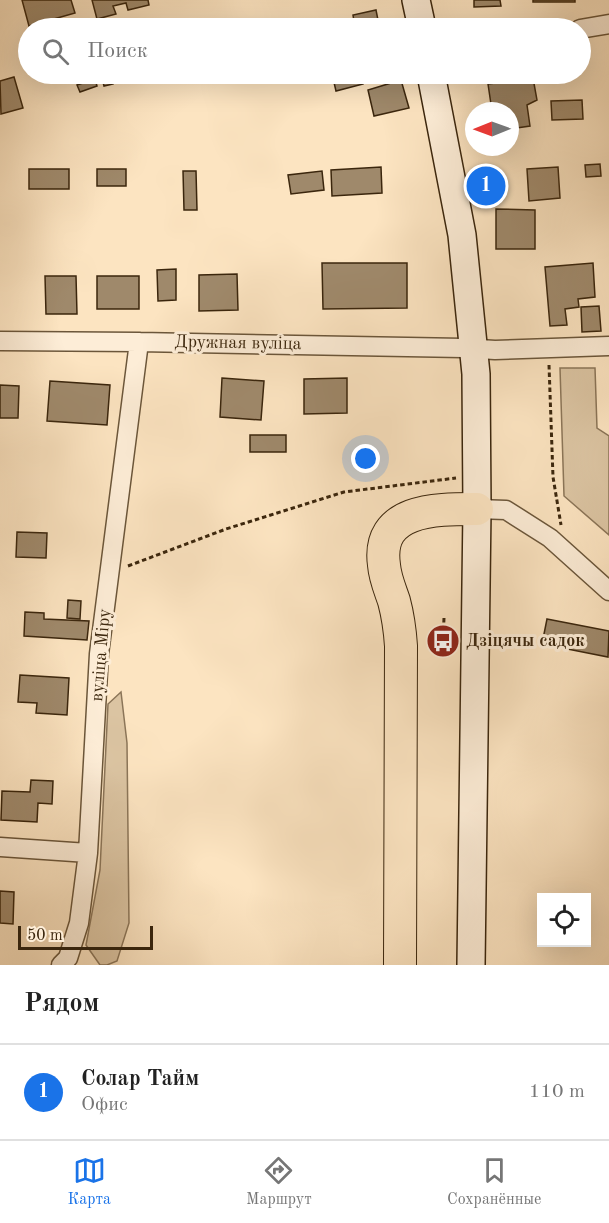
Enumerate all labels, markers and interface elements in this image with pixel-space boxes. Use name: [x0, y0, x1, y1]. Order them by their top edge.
search box: [18, 18, 591, 84]
icon: search: [39, 35, 72, 68]
text: Поиск: [87, 40, 148, 62]
north arrow: [465, 102, 519, 156]
pin: 1: [466, 164, 506, 208]
street label: Дружная вуліца: [174, 333, 302, 353]
your location: [351, 444, 380, 473]
street label: вуліца Міру: [88, 607, 114, 702]
bus stop icon: Дзіцячы садок: [425, 623, 461, 659]
place label: Дзіцячы садок: [466, 632, 585, 650]
map controls: [537, 893, 591, 947]
button: locate: [537, 893, 591, 947]
scale bar: [18, 923, 153, 950]
text: 50 m: [27, 928, 63, 944]
text: Рядом: [24, 991, 99, 1017]
text: Солар Тайм: [81, 1068, 199, 1090]
text: 1: [38, 1082, 49, 1102]
text: 110 m: [529, 1082, 585, 1102]
text: Офис: [81, 1095, 128, 1115]
tab: Карта: [68, 1154, 111, 1210]
tab: Маршрут: [246, 1154, 312, 1210]
tab: Сохранённые: [447, 1154, 541, 1210]

